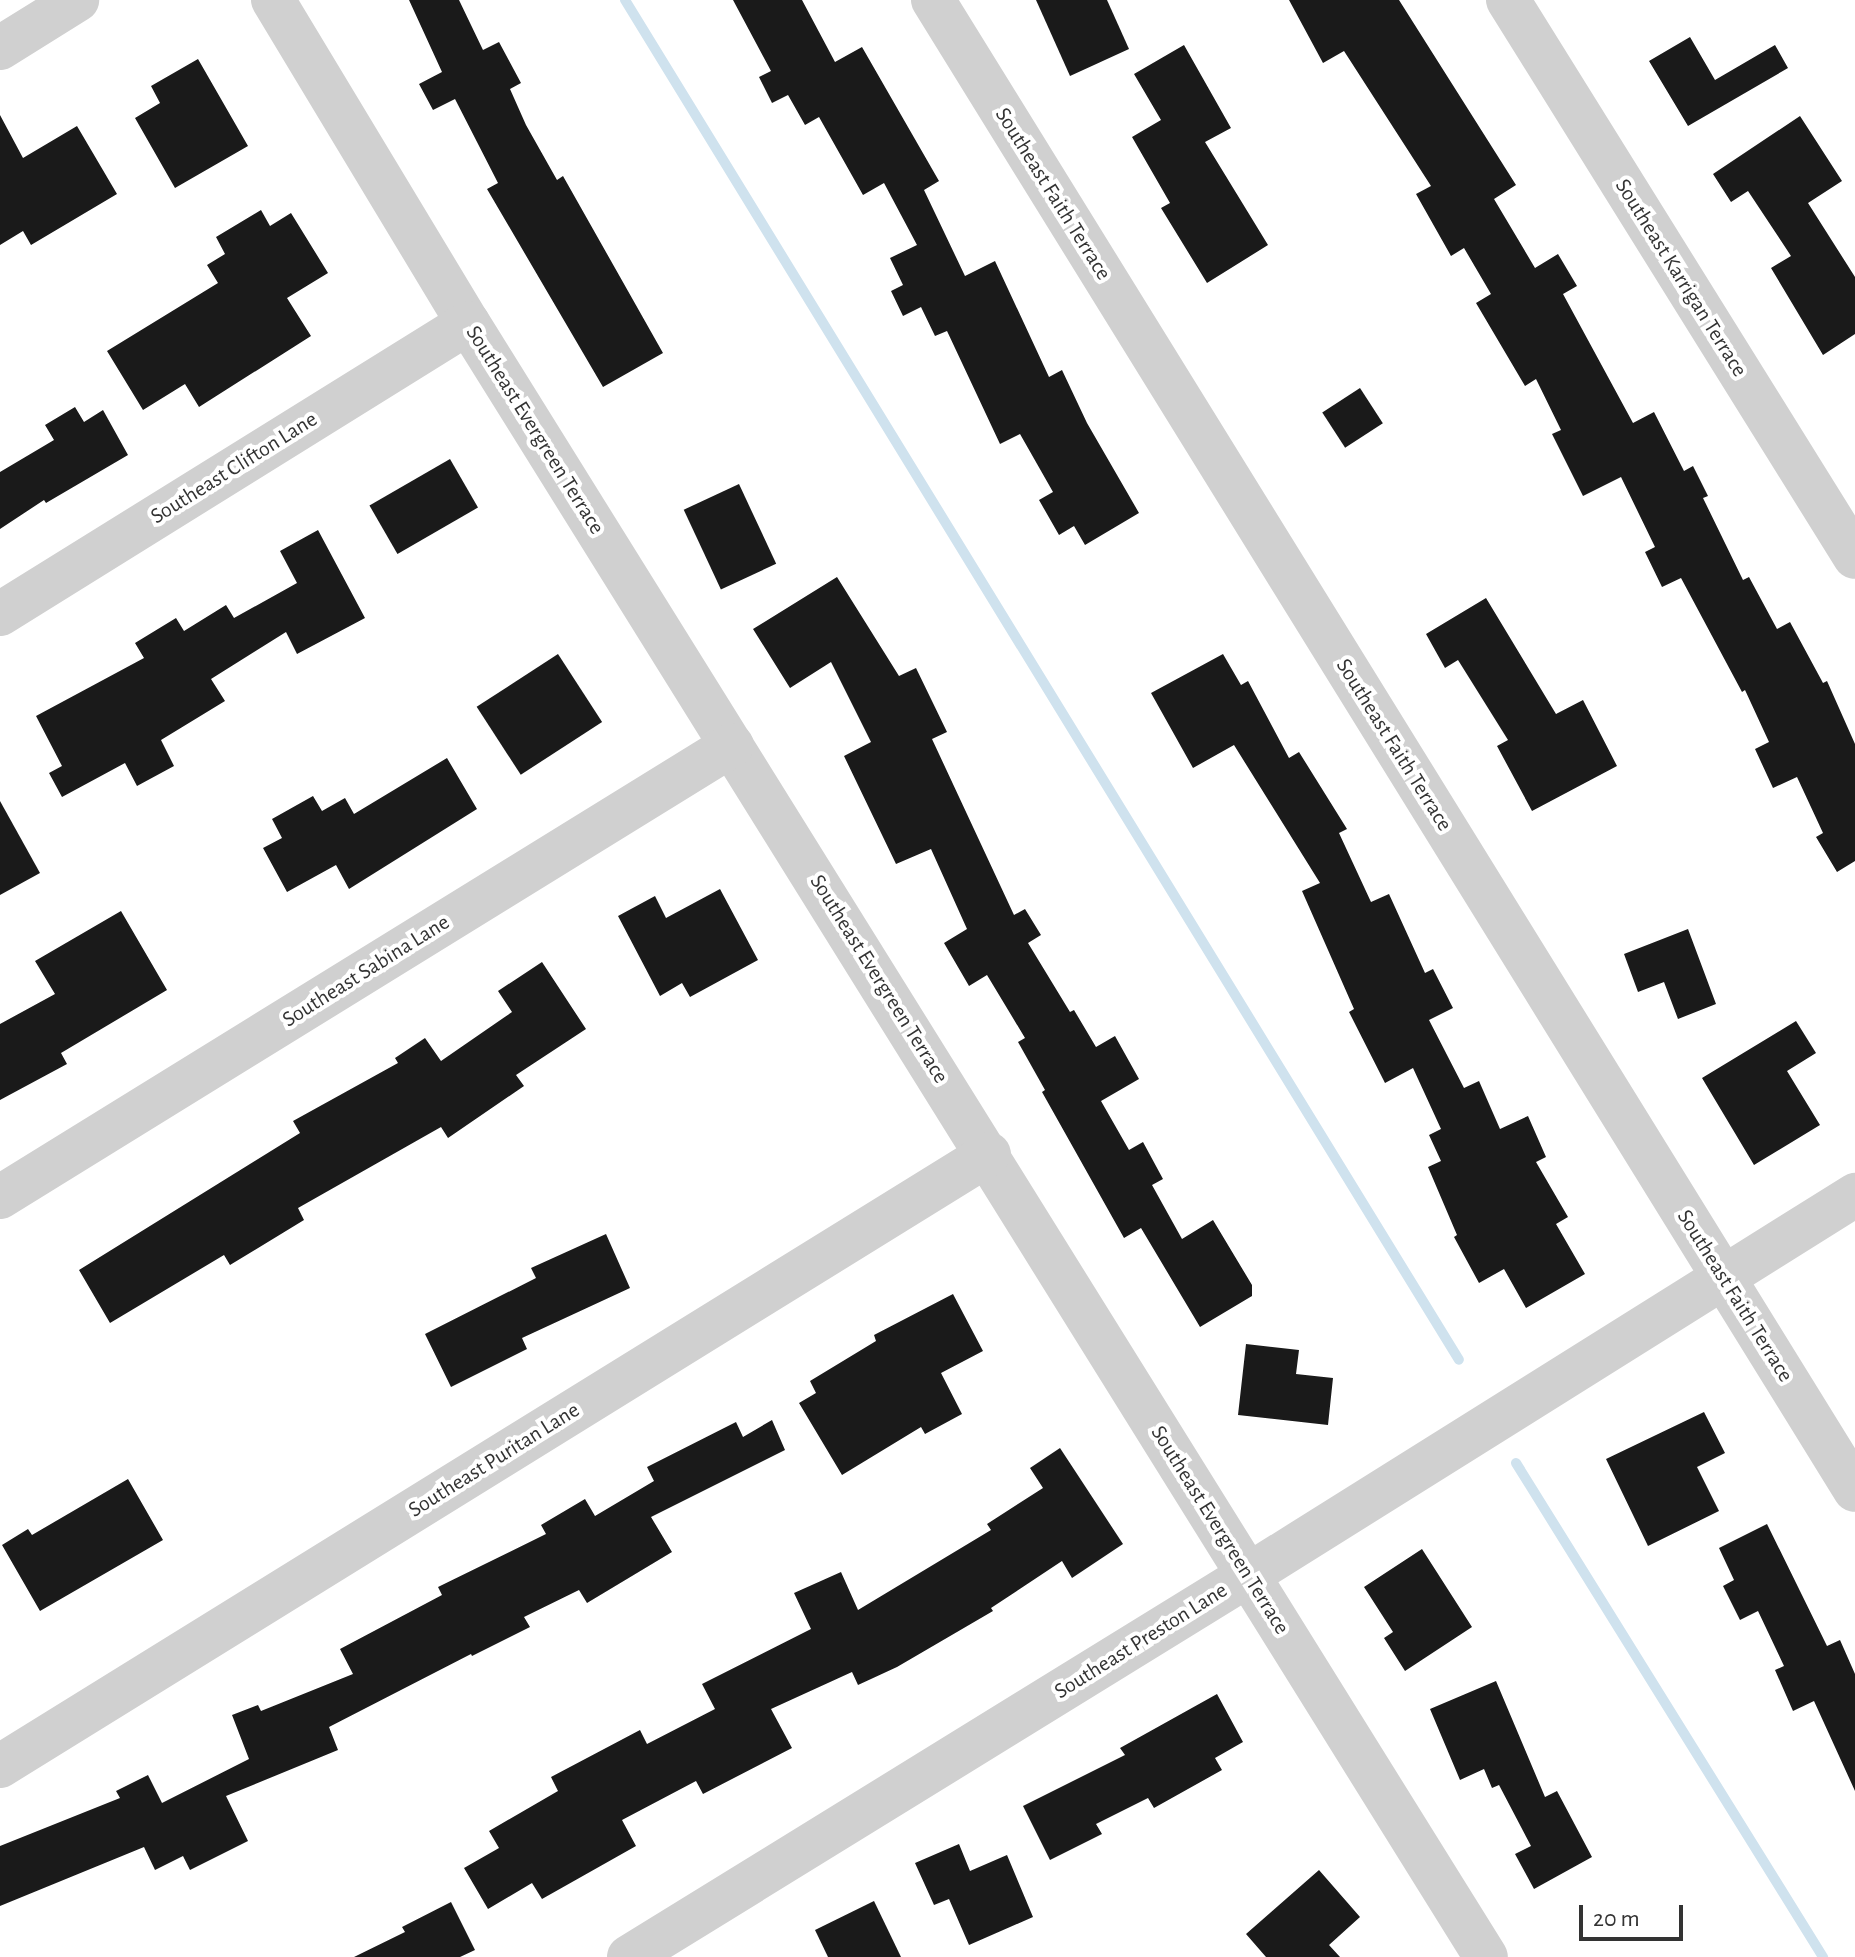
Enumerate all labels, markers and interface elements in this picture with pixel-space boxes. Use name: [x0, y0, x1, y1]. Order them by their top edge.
street label: Southeast Faith Terrace: [989, 103, 1117, 285]
street label: Southeast Karrigan Terrace: [1609, 174, 1753, 382]
street label: Southeast Evergreen Terrace: [460, 321, 610, 539]
street label: Southeast Clifton Lane: [146, 406, 322, 530]
street label: Southeast Faith Terrace: [1330, 654, 1458, 836]
street label: Southeast Evergreen Terrace: [804, 870, 954, 1088]
street label: Southeast Sabina Lane: [278, 909, 454, 1033]
street label: Southeast Faith Terrace: [1671, 1205, 1799, 1387]
street label: Southeast Puritan Lane: [404, 1397, 584, 1523]
street label: Southeast Evergreen Terrace: [1145, 1421, 1295, 1639]
street label: Southeast Preston Lane: [1050, 1577, 1232, 1705]
scale bar: [1583, 1889, 1687, 1939]
text: 20 m: [1593, 1907, 1640, 1931]

